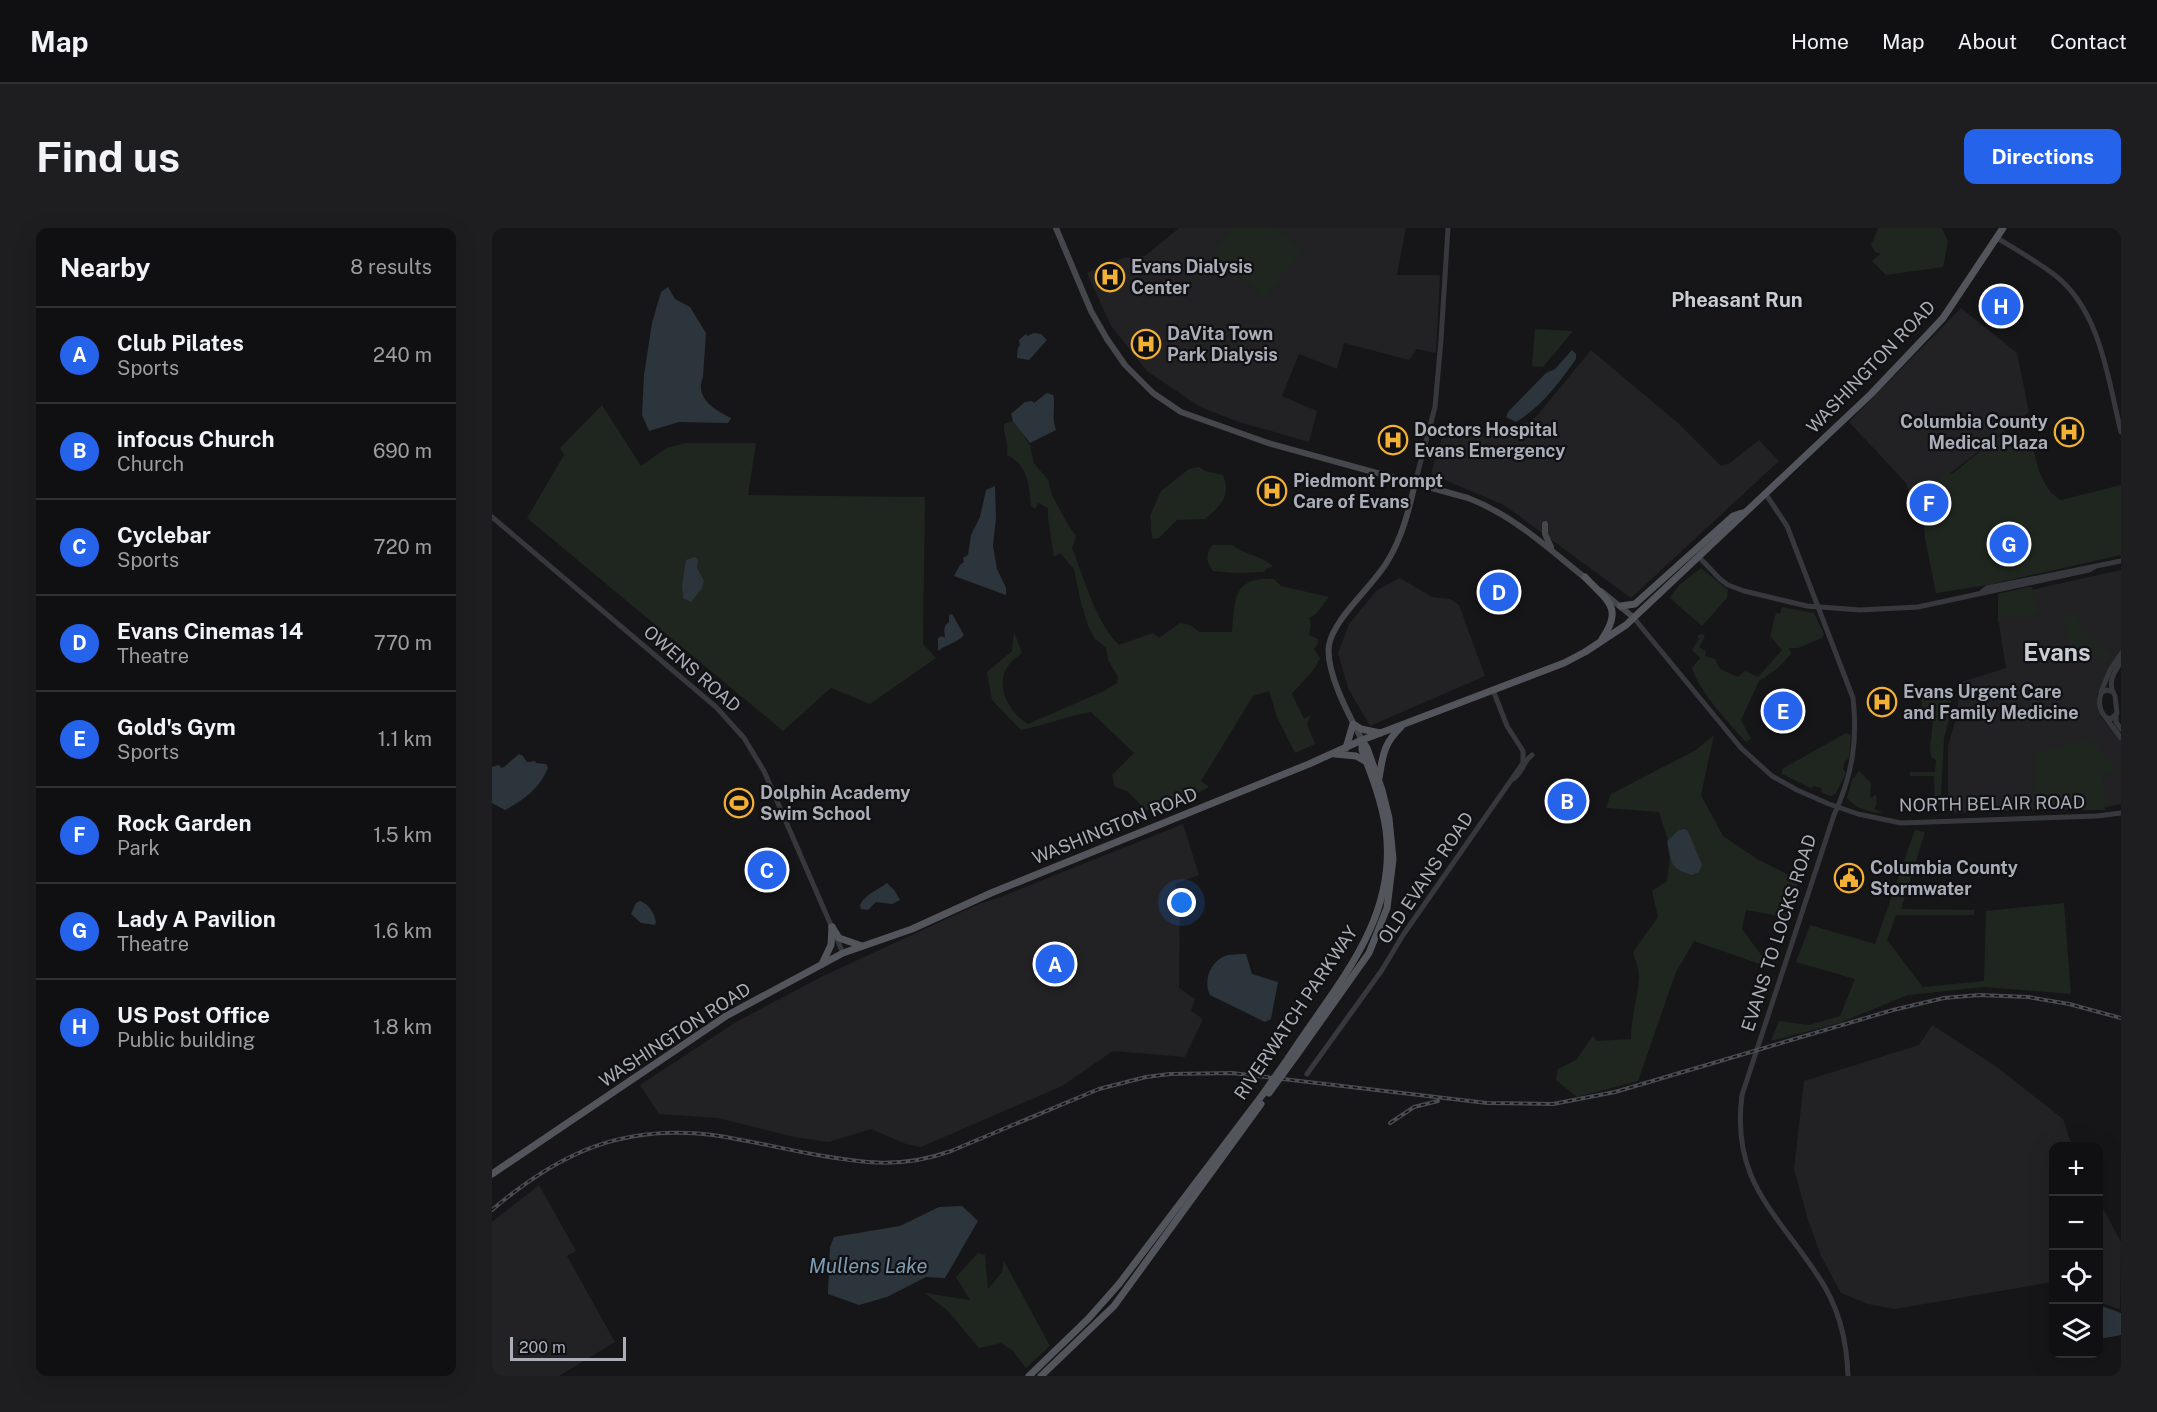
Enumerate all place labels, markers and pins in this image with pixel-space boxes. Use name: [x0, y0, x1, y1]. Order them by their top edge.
place label: Evans Dialysis Center: [1131, 256, 1252, 298]
hospital icon: Evans Dialysis Center: [1094, 261, 1126, 293]
pin: H: [1982, 284, 2020, 328]
place label: DaVita Town Park Dialysis: [1167, 323, 1278, 365]
hospital icon: DaVita Town Park Dialysis: [1130, 328, 1162, 360]
place label: Columbia County Medical Plaza: [1900, 411, 2048, 453]
hospital icon: Columbia County Medical Plaza: [2053, 416, 2085, 448]
place label: Doctors Hospital Evans Emergency: [1414, 419, 1565, 461]
hospital icon: Doctors Hospital Evans Emergency: [1377, 424, 1409, 456]
place label: Piedmont Prompt Care of Evans: [1293, 470, 1443, 512]
hospital icon: Piedmont Prompt Care of Evans: [1256, 475, 1288, 507]
pin: F: [1910, 480, 1948, 526]
pin: G: [1990, 522, 2029, 566]
pin: D: [1480, 570, 1518, 614]
place label: Evans Urgent Care and Family Medicine: [1903, 681, 2079, 723]
hospital icon: Evans Urgent Care and Family Medicine: [1866, 686, 1898, 718]
pin: E: [1764, 688, 1802, 734]
pin: B: [1548, 778, 1586, 824]
place label: Dolphin Academy Swim School: [760, 782, 910, 824]
sports icon: Dolphin Academy Swim School: [723, 787, 755, 819]
pin: C: [748, 848, 786, 892]
place label: Columbia County Stormwater: [1870, 857, 2018, 899]
public building icon: Columbia County Stormwater: [1833, 862, 1865, 894]
pin: A: [1036, 942, 1074, 986]

